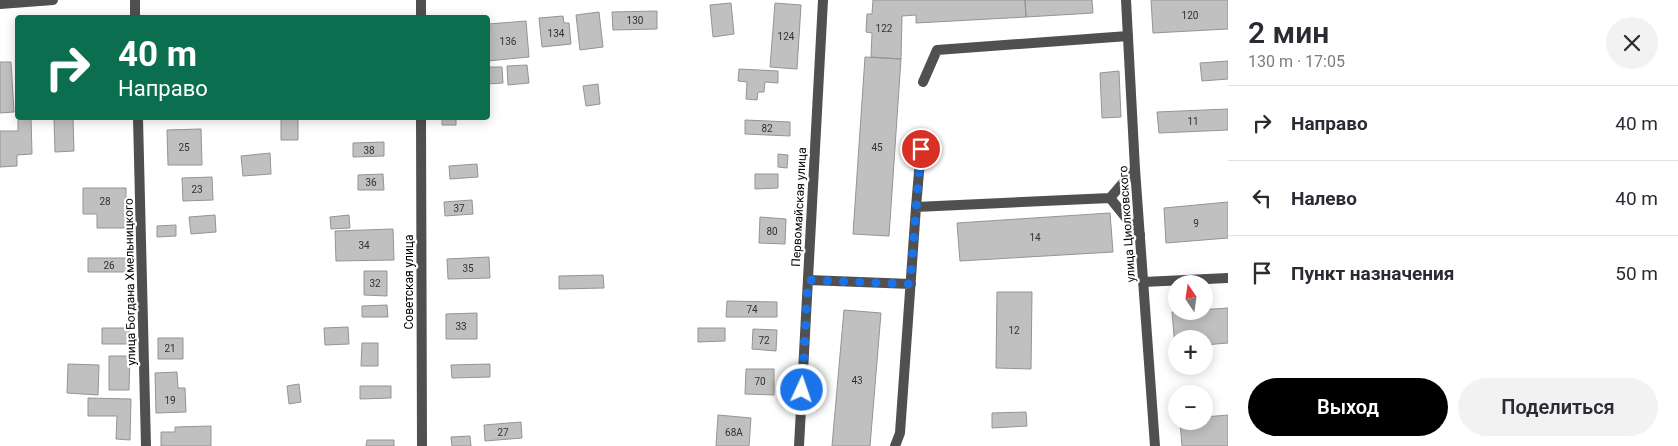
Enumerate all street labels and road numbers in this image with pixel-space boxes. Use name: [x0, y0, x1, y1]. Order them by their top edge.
street label: Первомайская улица: [789, 147, 809, 267]
street label: улица Циолковского: [1116, 165, 1138, 283]
street label: улица Богдана Хмельницкого: [122, 198, 138, 366]
street label: Советская улица: [402, 235, 416, 329]

